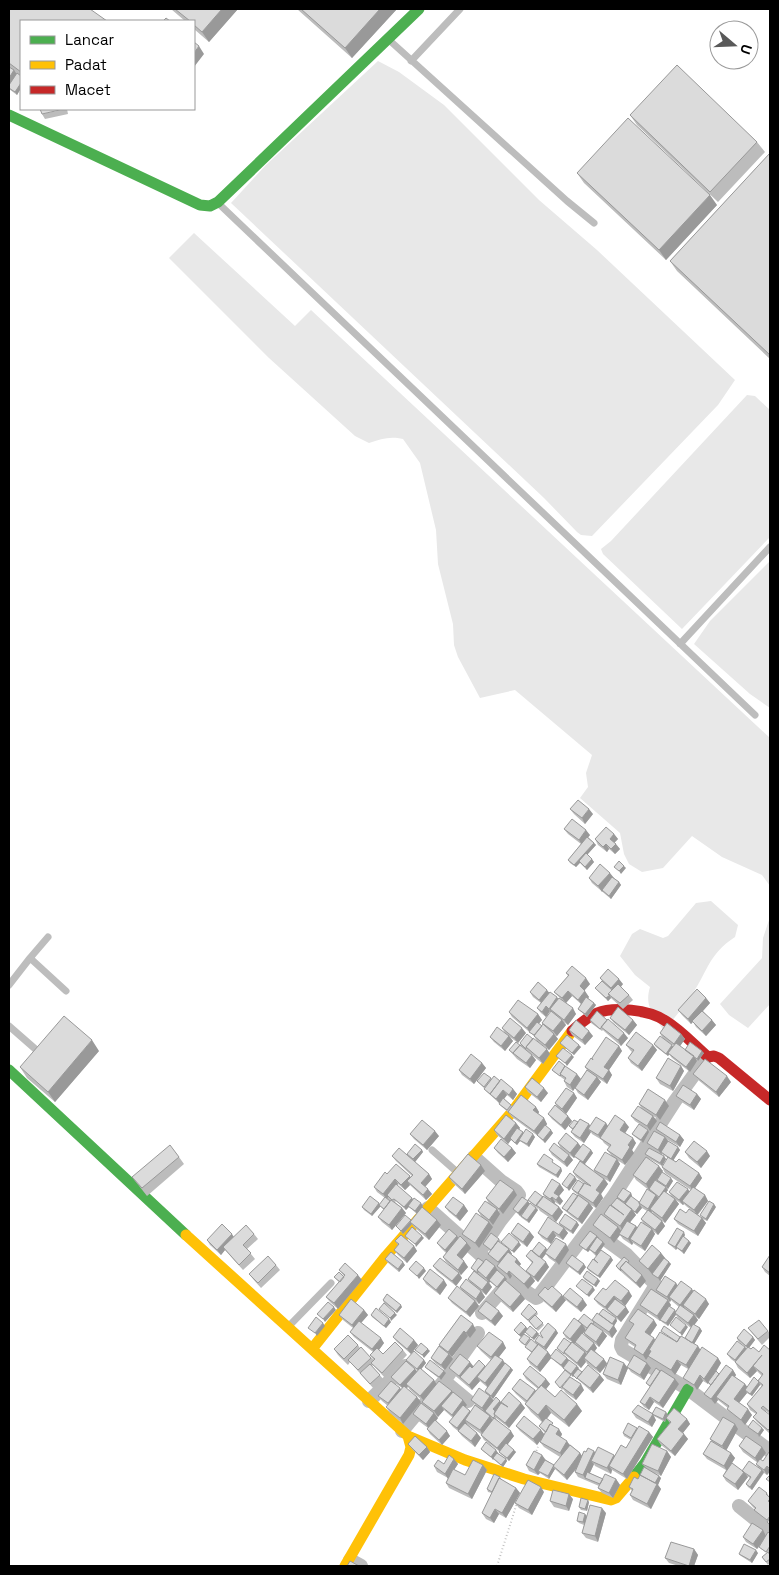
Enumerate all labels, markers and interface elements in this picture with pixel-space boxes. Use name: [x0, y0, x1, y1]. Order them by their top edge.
legend: [20, 20, 195, 110]
north arrow: [709, 20, 759, 70]
text: Lancar: [65, 30, 115, 49]
text: U: [736, 42, 756, 57]
text: Padat: [65, 55, 107, 74]
text: Macet: [65, 80, 111, 99]

